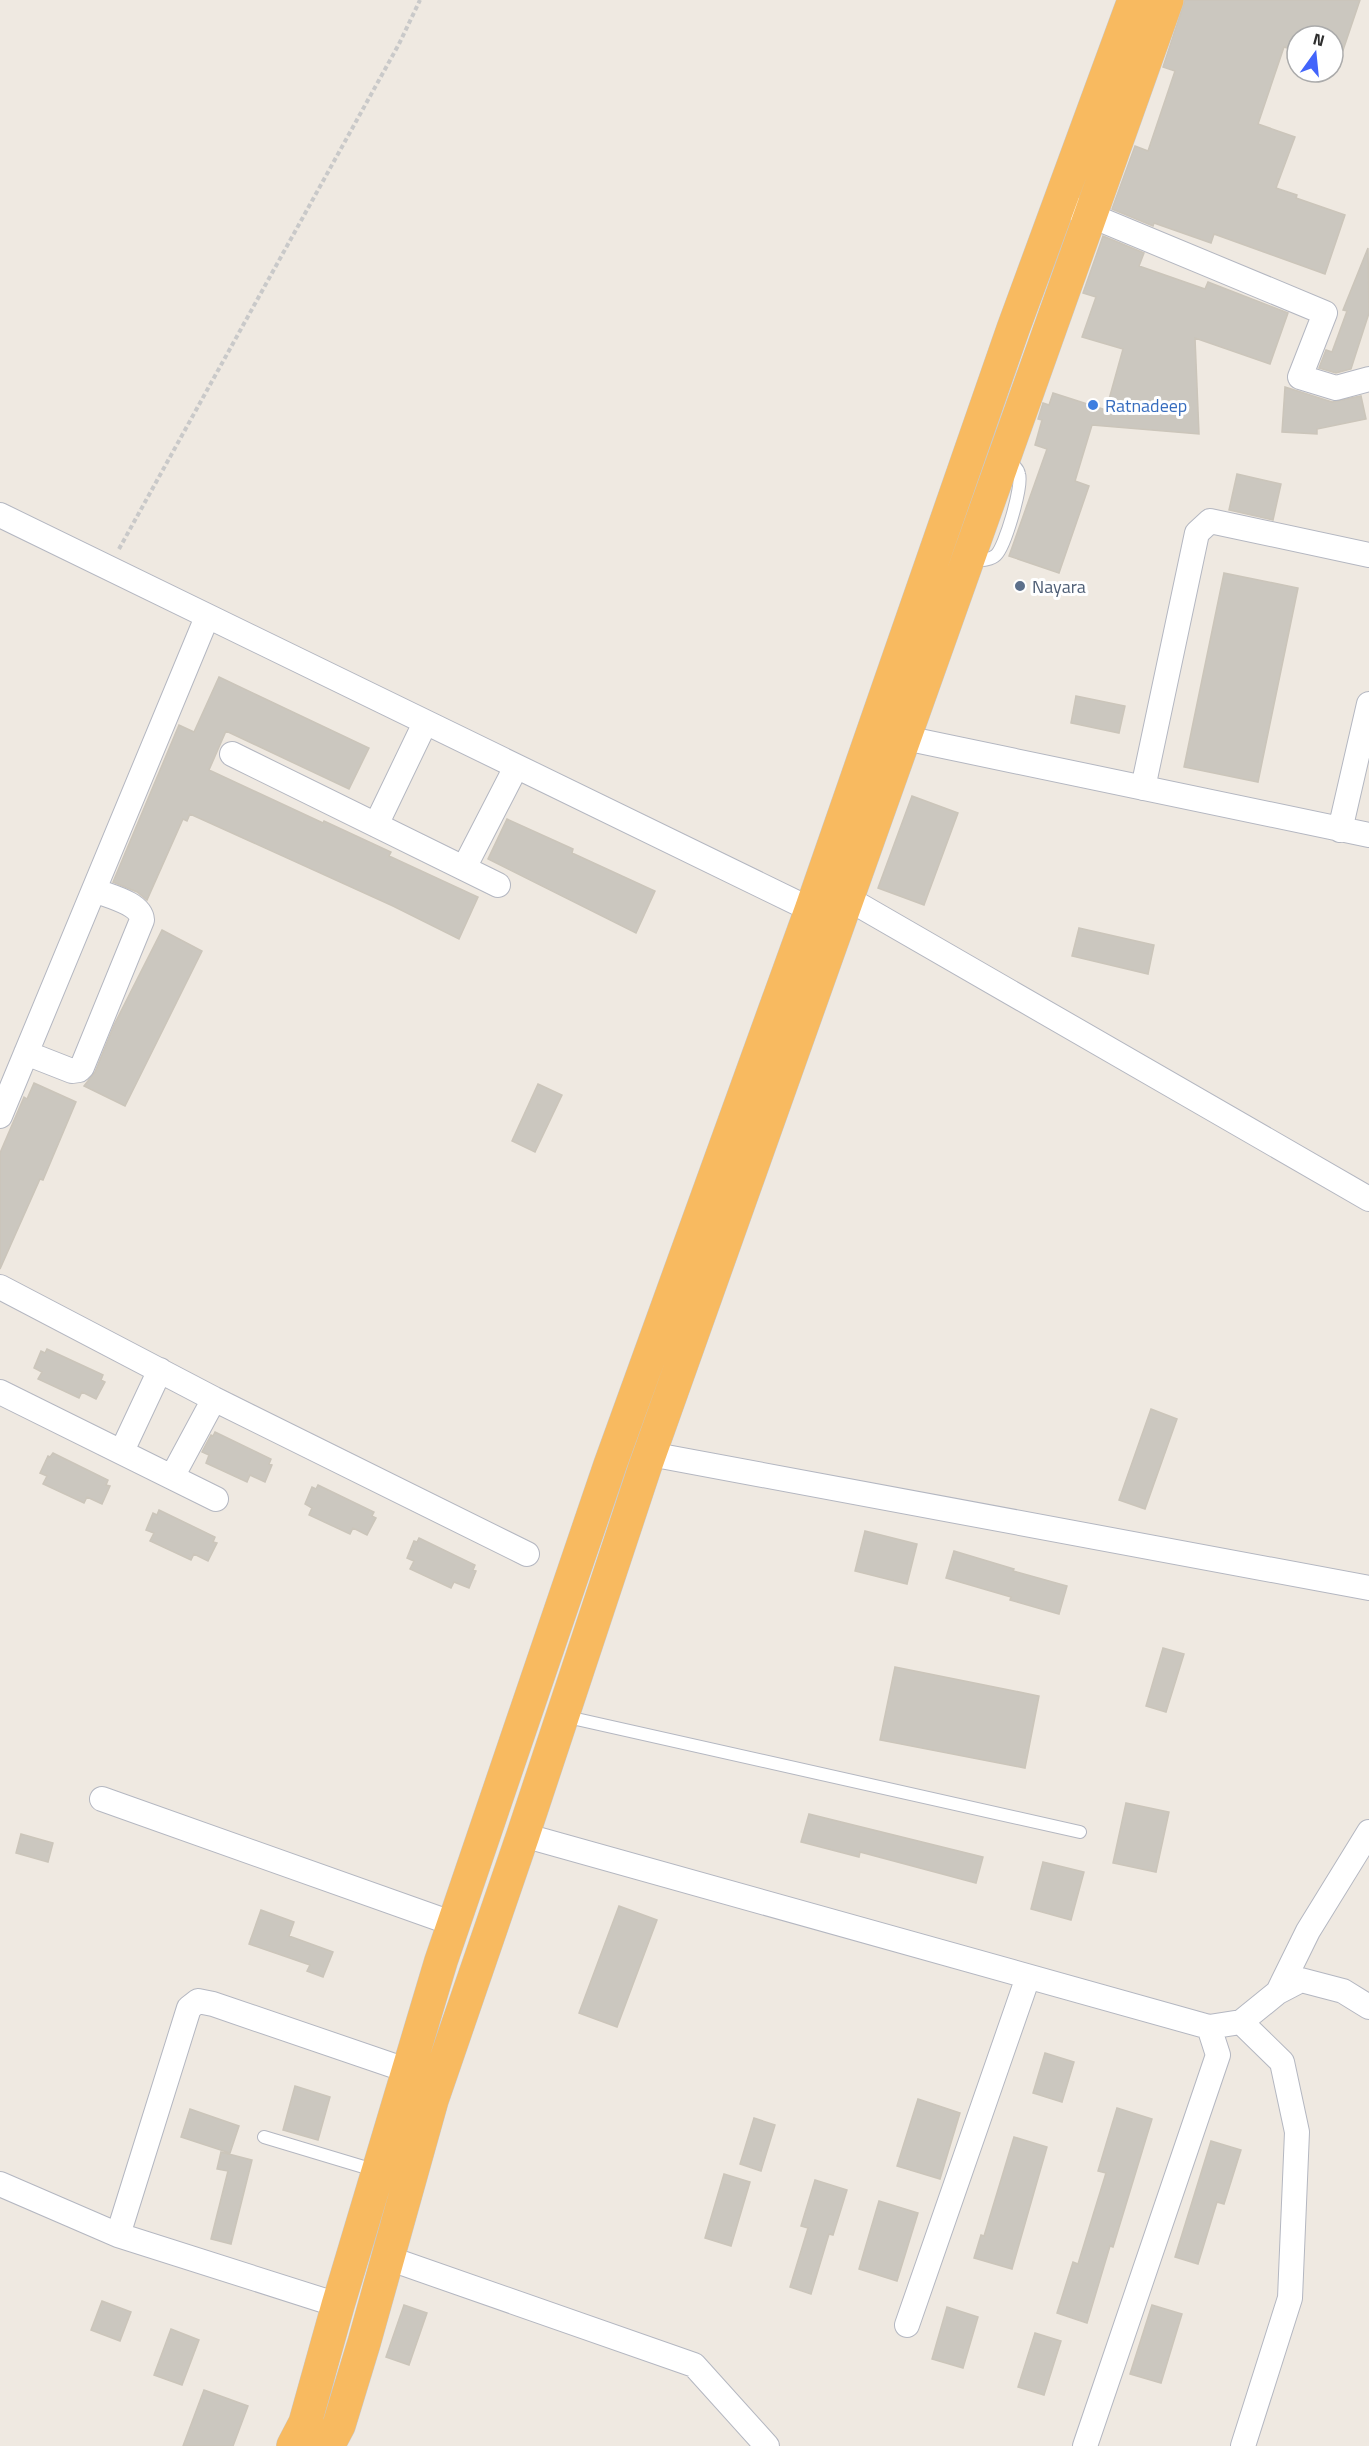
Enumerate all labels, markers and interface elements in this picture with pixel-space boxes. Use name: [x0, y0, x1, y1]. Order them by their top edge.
north arrow: [1285, 24, 1345, 84]
text: N: [1310, 26, 1327, 53]
place label: Ratnadeep: [1105, 392, 1187, 419]
marker: Ratnadeep: [1086, 398, 1100, 412]
place label: Nayara: [1032, 573, 1086, 600]
marker: Nayara: [1013, 579, 1027, 593]

